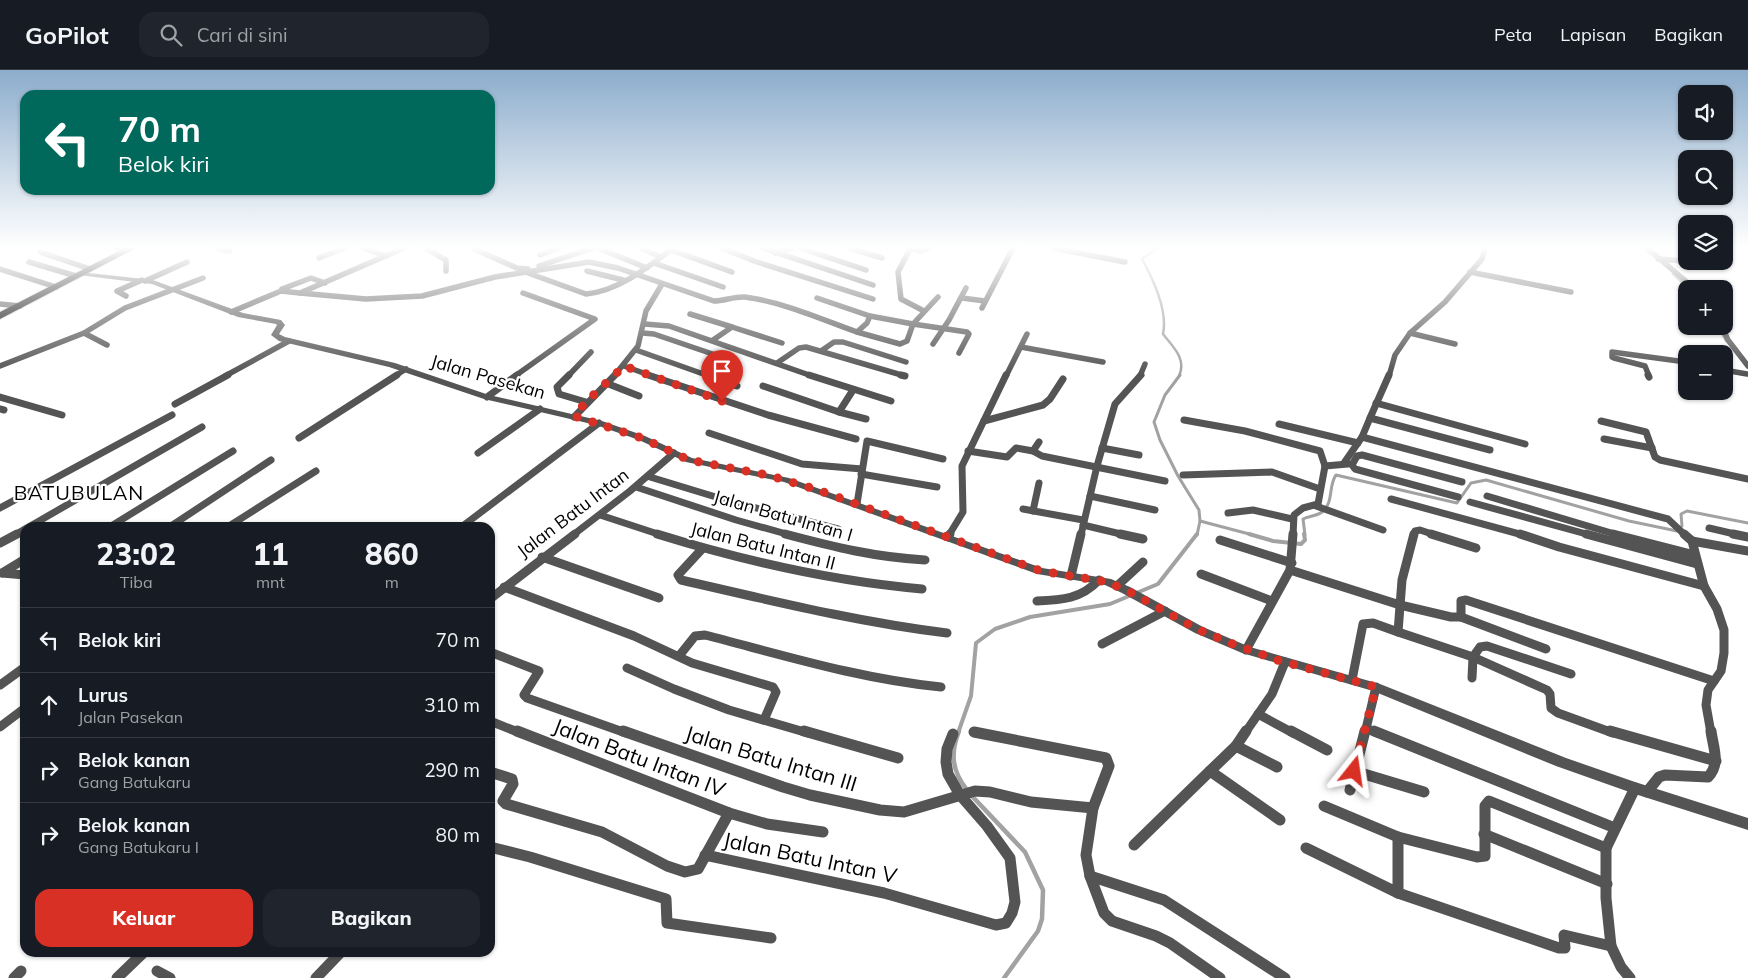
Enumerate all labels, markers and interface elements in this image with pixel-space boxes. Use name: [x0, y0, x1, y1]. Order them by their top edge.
search box: [139, 12, 489, 57]
text: GoPilot: [25, 20, 109, 50]
icon: search: [157, 21, 185, 49]
text: Cari di sini: [197, 23, 288, 47]
text: Peta: [1494, 23, 1532, 46]
text: Lapisan: [1560, 23, 1626, 46]
text: Bagikan: [1654, 23, 1723, 46]
map controls: [1678, 85, 1733, 400]
button: sound: [1678, 85, 1733, 140]
text: 70 m: [118, 107, 201, 151]
icon: left: [35, 110, 100, 175]
text: Belok kiri: [118, 150, 210, 178]
button: search: [1678, 150, 1733, 205]
button: layers: [1678, 215, 1733, 270]
button: +: [1678, 280, 1733, 335]
button: −: [1678, 345, 1733, 400]
street label: Jalan Pasekan: [428, 349, 548, 404]
pin: [701, 350, 743, 401]
icon: arrive: [708, 357, 736, 385]
street label: Jalan Batu Intan: [512, 463, 633, 562]
district label: BATUBULAN: [14, 480, 144, 505]
street label: Jalan Batu Intan I: [711, 485, 855, 546]
street label: Jalan Batu Intan II: [688, 516, 838, 575]
text: 23:02: [96, 535, 176, 573]
text: 11: [252, 535, 288, 573]
text: 860: [365, 535, 419, 573]
text: Tiba: [120, 572, 153, 592]
text: mnt: [256, 572, 285, 592]
text: m: [385, 572, 399, 592]
icon: left: [35, 626, 63, 654]
text: Belok kiri: [78, 628, 161, 652]
text: 70 m: [436, 628, 480, 652]
text: Lurus: [78, 683, 128, 707]
icon: ahead: [35, 691, 63, 719]
text: 310 m: [424, 693, 480, 717]
text: Jalan Pasekan: [78, 707, 183, 727]
street label: Jalan Batu Intan IV: [550, 712, 729, 802]
street label: Jalan Batu Intan III: [682, 720, 860, 797]
position arrow: [1327, 744, 1379, 796]
text: Belok kanan: [78, 748, 190, 772]
icon: right: [35, 756, 63, 784]
text: 290 m: [424, 758, 480, 782]
text: Gang Batukaru: [78, 772, 191, 792]
text: Belok kanan: [78, 813, 190, 837]
icon: right: [35, 821, 63, 849]
text: 80 m: [436, 823, 480, 847]
street label: Jalan Batu Intan V: [721, 826, 900, 888]
text: Gang Batukaru I: [78, 837, 199, 857]
button: Keluar: [35, 889, 253, 947]
button: Bagikan: [263, 889, 480, 947]

